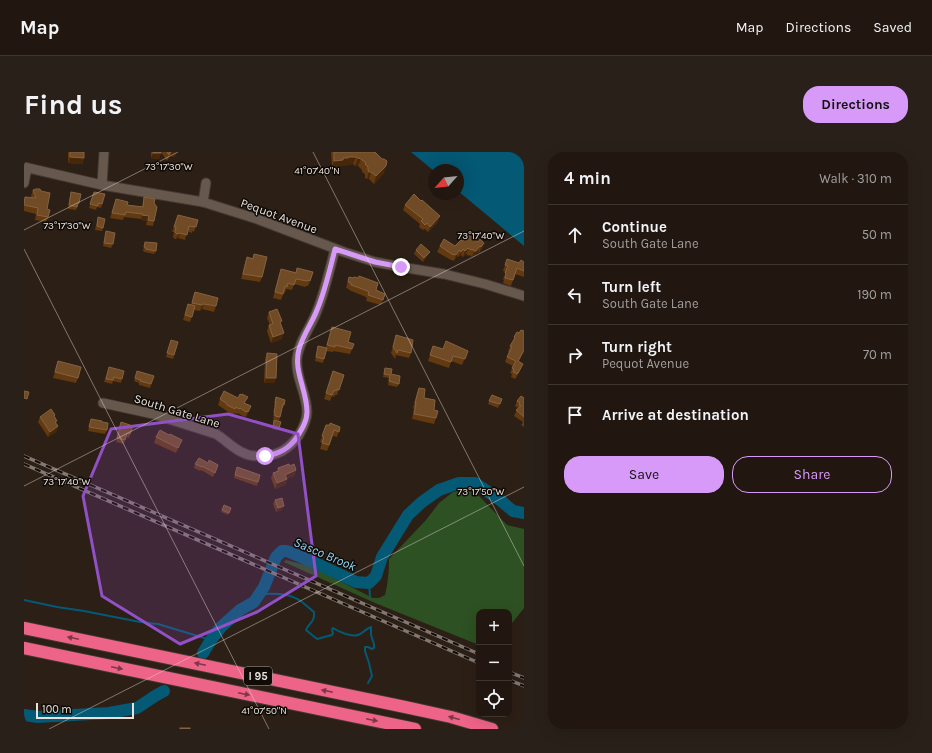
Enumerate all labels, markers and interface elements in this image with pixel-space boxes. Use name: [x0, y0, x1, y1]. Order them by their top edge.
text: Map: [20, 17, 59, 39]
text: Map: [736, 19, 764, 36]
text: Directions: [786, 19, 851, 36]
text: Saved: [873, 19, 912, 36]
button: Directions: [803, 86, 908, 123]
text: Find us: [24, 88, 123, 121]
text: 73°17'30"W: [145, 161, 193, 173]
north arrow: [428, 164, 464, 200]
text: 41°07'40"N: [294, 165, 340, 177]
text: 4 min: [564, 168, 611, 188]
text: Walk · 310 m: [819, 171, 892, 186]
street label: Pequot Avenue: [239, 196, 319, 236]
text: Continue: [602, 218, 667, 236]
text: 73°17'30"W: [43, 220, 91, 232]
icon: ahead: [564, 224, 586, 246]
text: 50 m: [862, 227, 892, 242]
text: 73°17'40"W: [458, 230, 504, 242]
text: South Gate Lane: [602, 236, 699, 251]
route end: [392, 258, 410, 276]
text: Turn left: [602, 278, 661, 296]
icon: left: [564, 284, 586, 306]
text: 190 m: [857, 287, 892, 302]
text: South Gate Lane: [602, 296, 699, 311]
text: Turn right: [602, 338, 672, 356]
icon: right: [564, 344, 586, 366]
text: 70 m: [863, 347, 892, 362]
text: Pequot Avenue: [602, 356, 689, 371]
street label: South Gate Lane: [132, 391, 222, 431]
icon: arrive: [564, 404, 586, 426]
text: Arrive at destination: [602, 406, 749, 424]
route start: [256, 447, 274, 465]
button: Save: [564, 456, 724, 493]
button: Share: [732, 456, 892, 493]
text: 73°17'40"W: [44, 476, 90, 488]
text: 73°17'50"W: [458, 486, 505, 498]
water label: Sasco Brook: [292, 534, 359, 574]
map controls: [476, 609, 512, 717]
button: +: [476, 609, 512, 645]
one-way arrow: [66, 635, 79, 641]
button: −: [476, 645, 512, 681]
one-way arrow: [194, 661, 206, 667]
one-way arrow: [111, 665, 123, 671]
road number: I 95: [244, 667, 272, 685]
button: locate: [476, 681, 512, 717]
one-way arrow: [321, 687, 333, 693]
one-way arrow: [238, 691, 251, 697]
scale bar: [36, 701, 134, 720]
text: 100 m: [42, 703, 72, 716]
text: 41°07'50"N: [241, 705, 287, 717]
one-way arrow: [448, 715, 460, 721]
one-way arrow: [366, 717, 378, 723]

